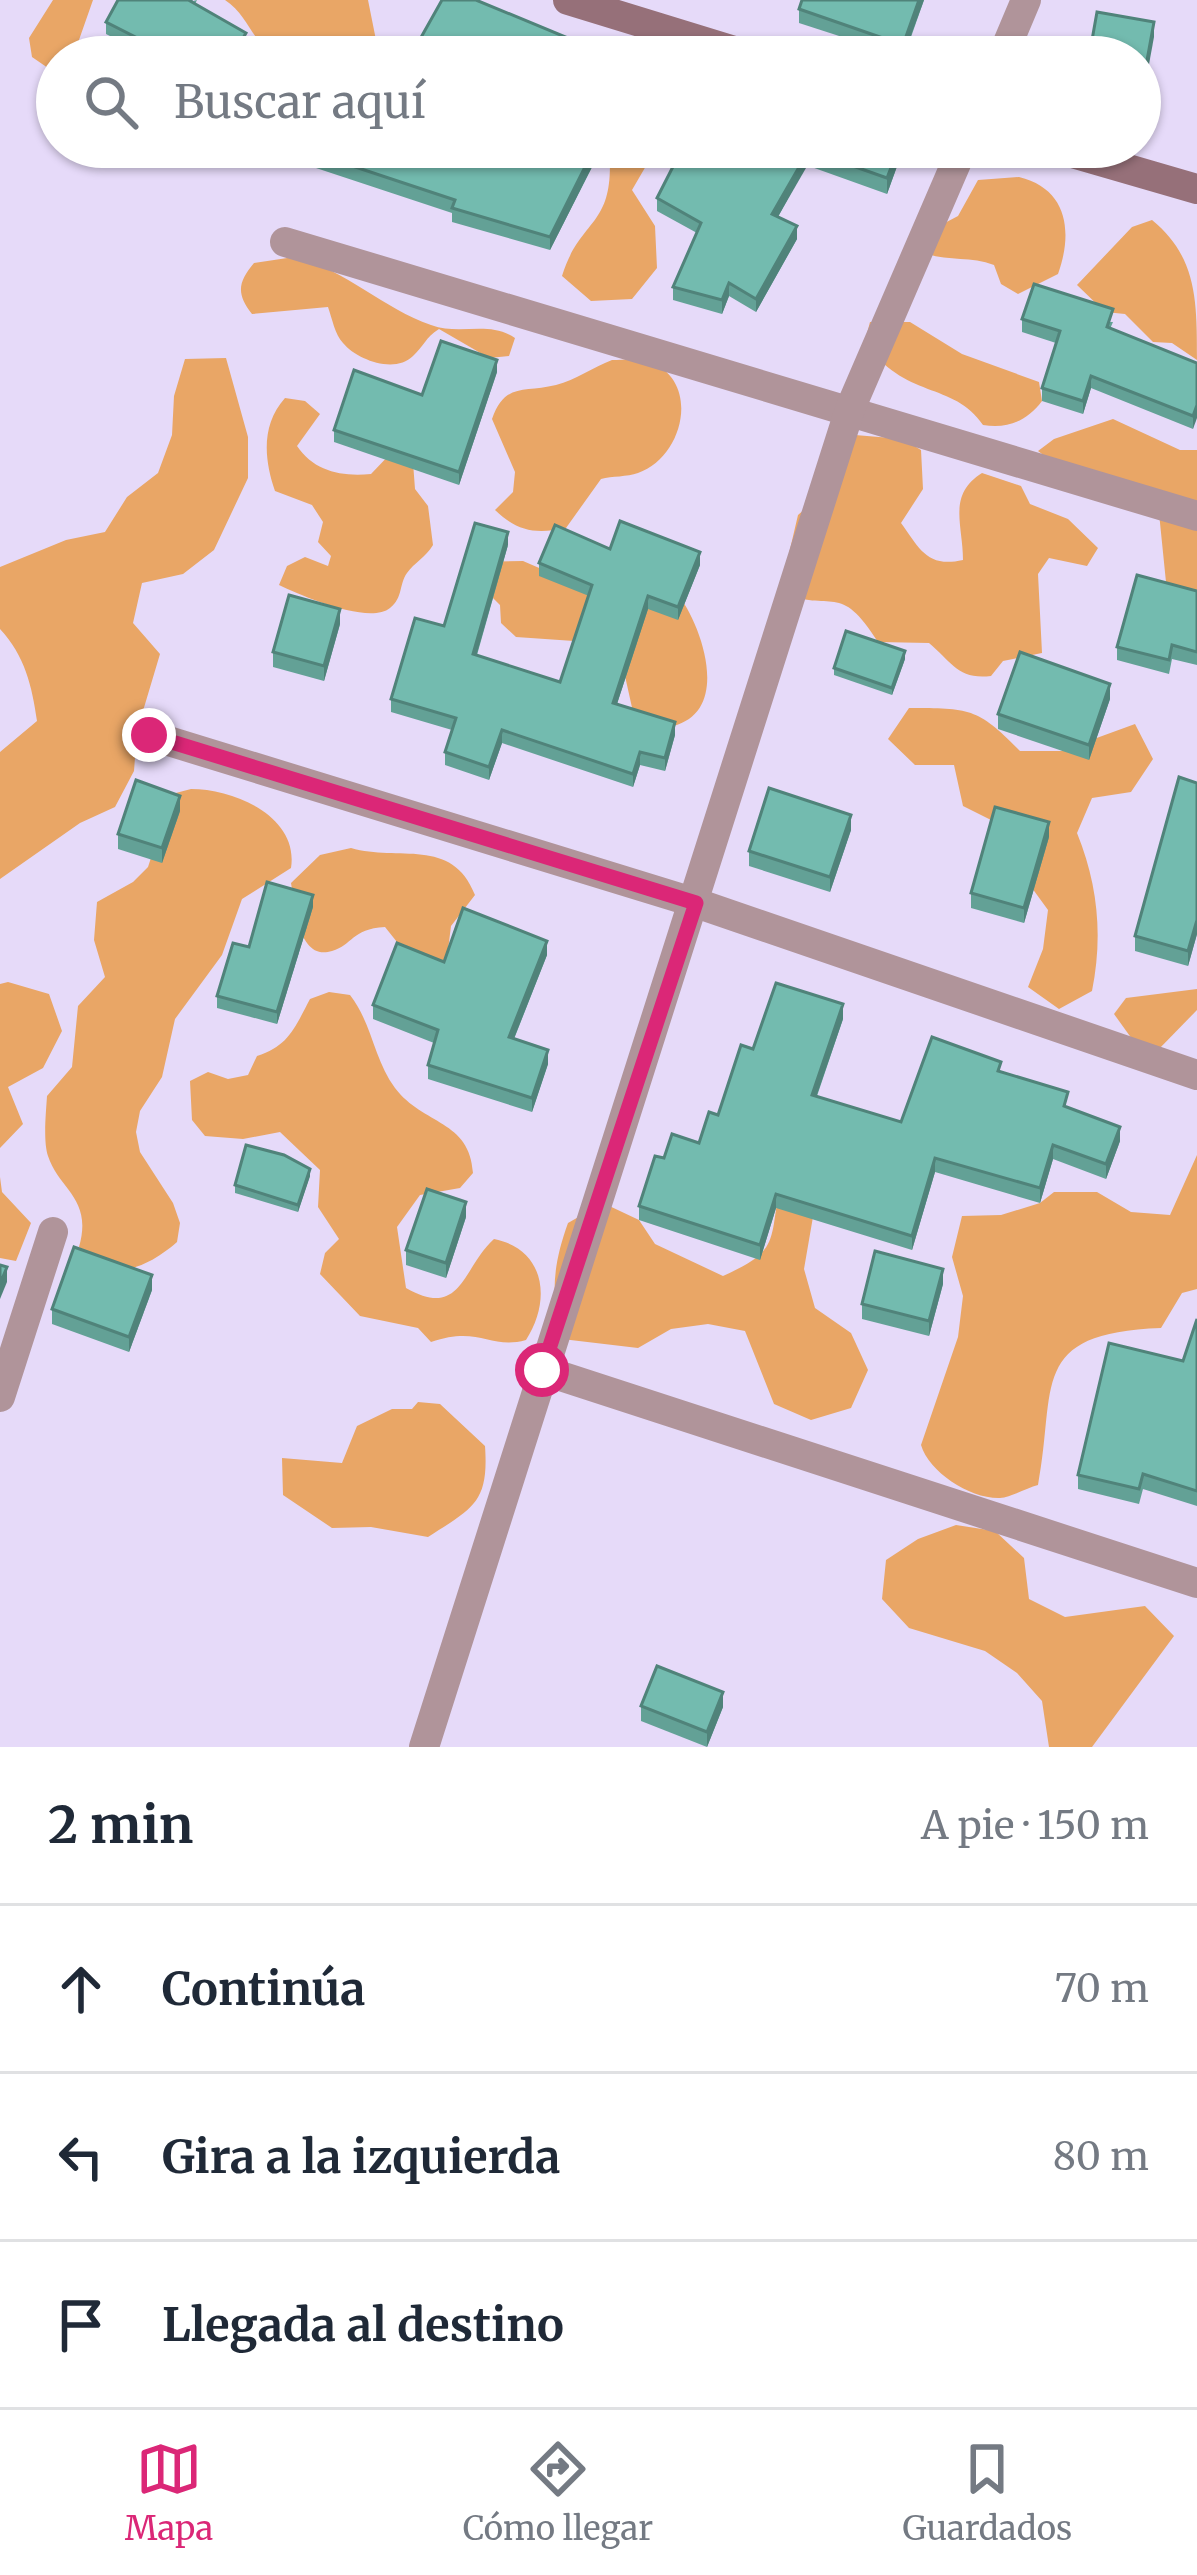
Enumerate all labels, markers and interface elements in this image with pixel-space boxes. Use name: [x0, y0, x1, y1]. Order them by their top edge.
search box: [36, 36, 1161, 168]
icon: search: [78, 69, 144, 135]
text: Buscar aquí: [174, 74, 425, 130]
route end: [122, 708, 176, 762]
route start: [515, 1343, 569, 1397]
text: 2 min: [48, 1793, 193, 1857]
text: A pie · 150 m: [921, 1801, 1149, 1850]
icon: ahead: [48, 1956, 114, 2022]
text: Continúa: [162, 1961, 365, 2017]
text: 70 m: [1055, 1964, 1149, 2013]
icon: left: [48, 2124, 114, 2190]
text: Gira a la izquierda: [162, 2129, 560, 2185]
text: 80 m: [1053, 2132, 1149, 2181]
icon: arrive: [48, 2292, 114, 2358]
text: Llegada al destino: [162, 2297, 564, 2353]
tab: Mapa: [125, 2436, 213, 2549]
tab: Cómo llegar: [463, 2436, 653, 2549]
tab: Guardados: [903, 2436, 1072, 2549]

